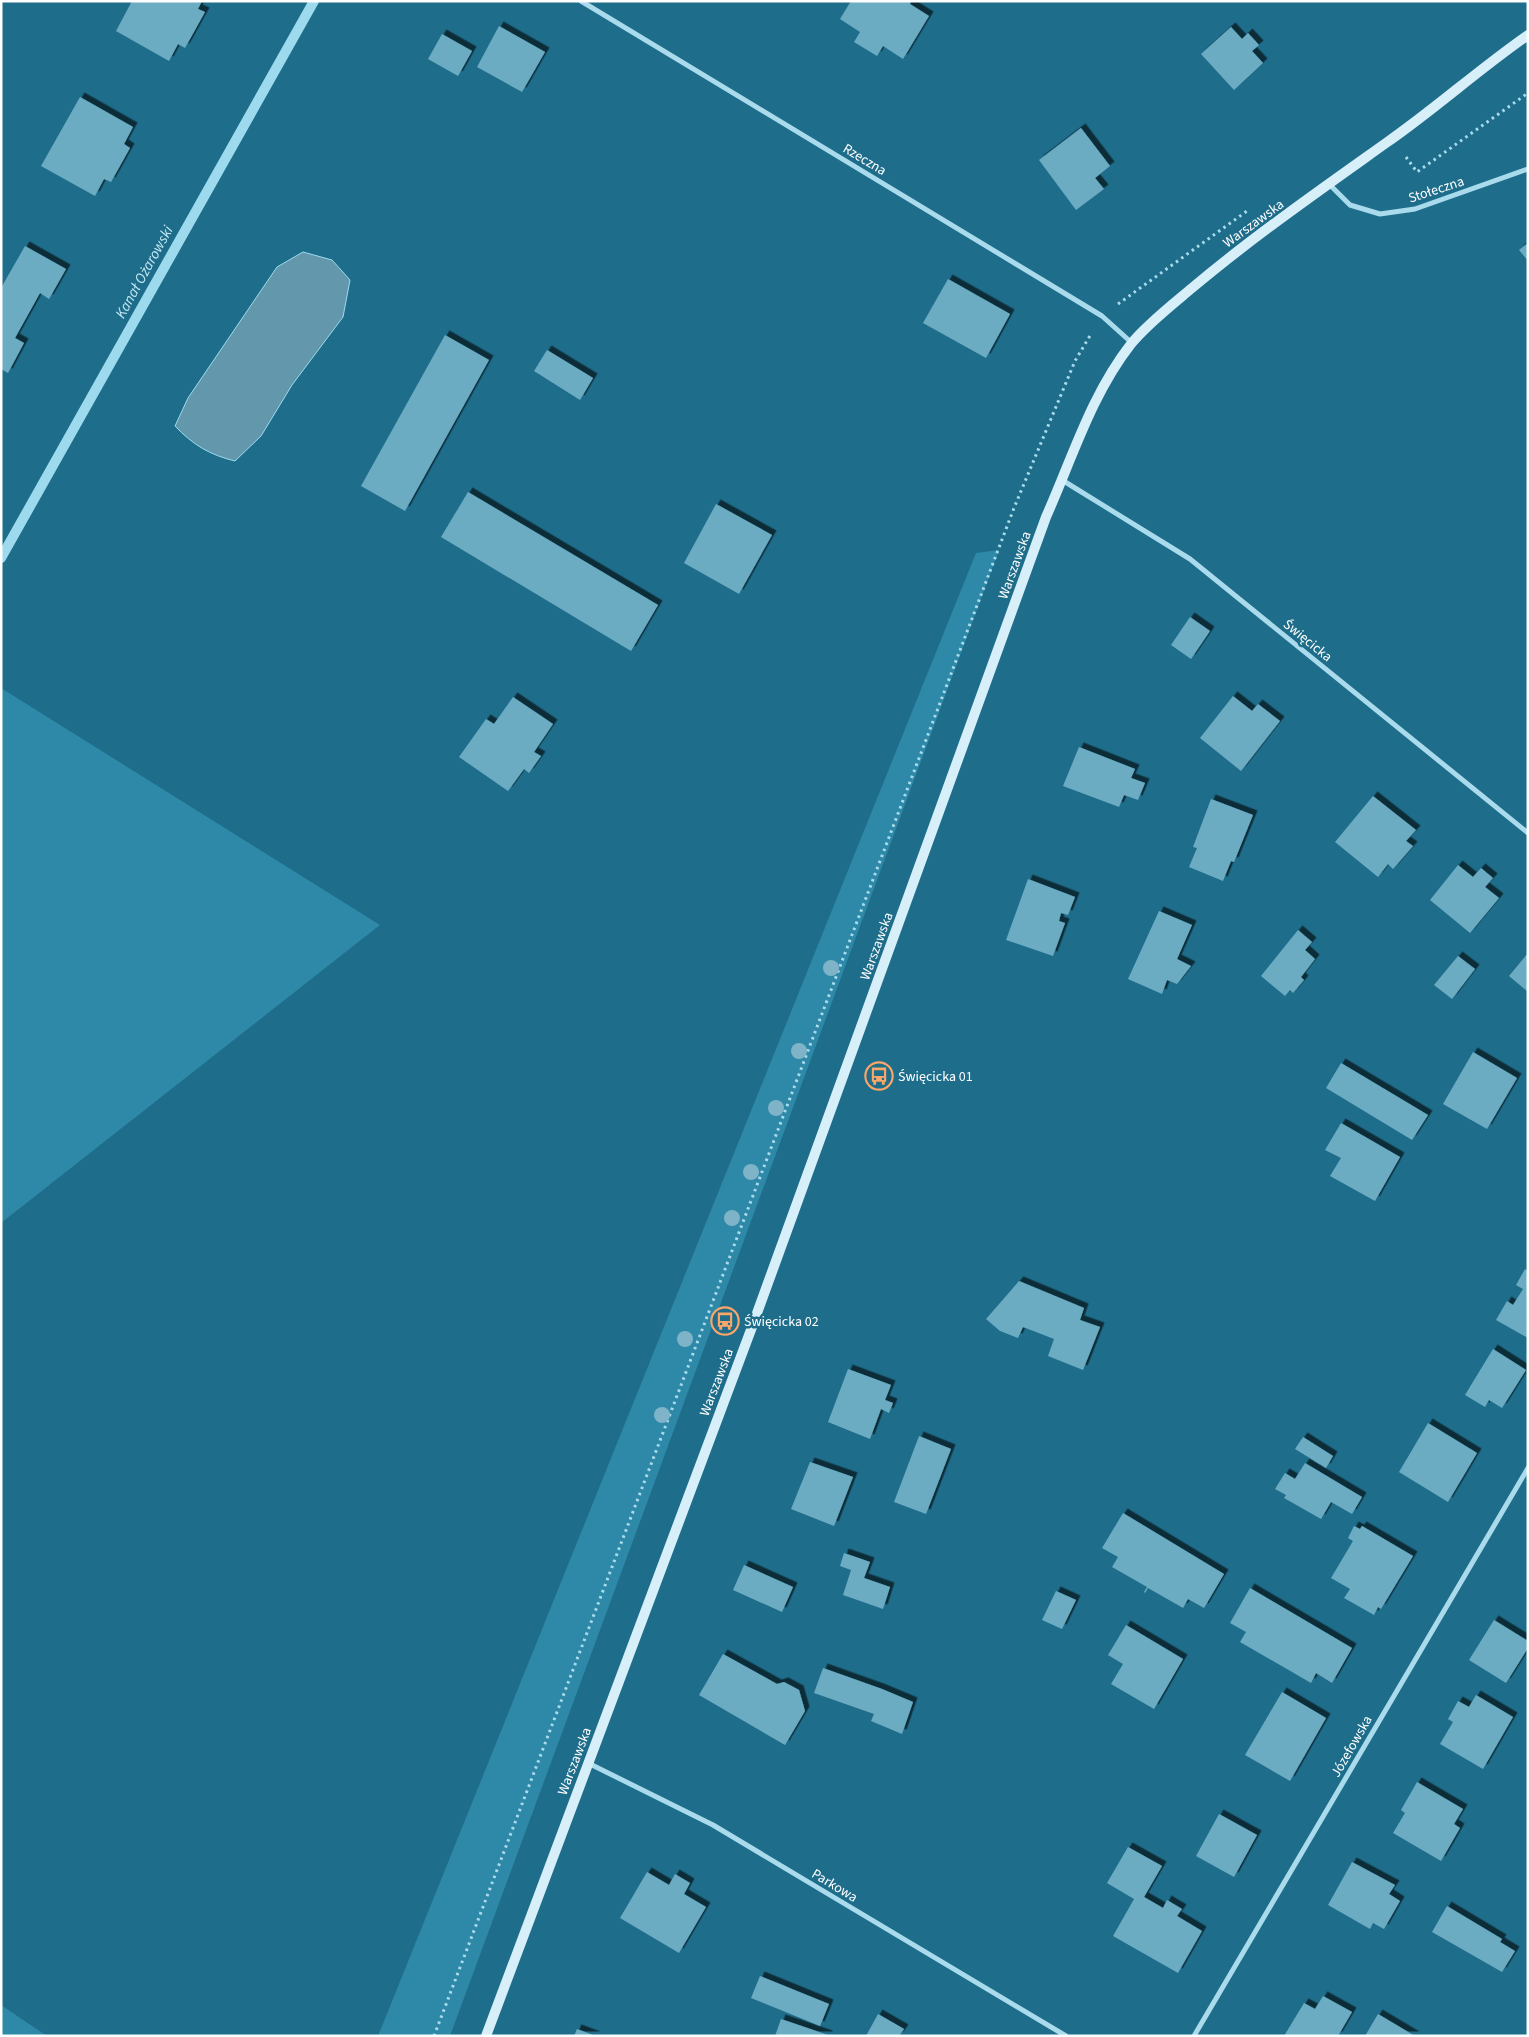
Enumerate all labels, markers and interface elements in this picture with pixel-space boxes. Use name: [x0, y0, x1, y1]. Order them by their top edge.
street label: Rzeczna: [839, 139, 890, 181]
street label: Stołeczna: [1406, 172, 1467, 208]
street label: Warszawska: [1219, 195, 1288, 253]
water label: Kanał Ożarowski: [110, 222, 179, 322]
street label: Warszawska: [993, 529, 1036, 602]
street label: Święcicka: [1279, 615, 1336, 667]
street label: Warszawska: [855, 910, 898, 983]
bus stop icon: Święcicka 01: [864, 1061, 894, 1091]
place label: Święcicka 01: [898, 1067, 973, 1087]
bus stop icon: Święcicka 02: [710, 1306, 740, 1336]
place label: Święcicka 02: [744, 1312, 819, 1332]
street label: Warszawska: [695, 1346, 739, 1419]
street label: Józefowska: [1326, 1712, 1378, 1781]
street label: Warszawska: [553, 1725, 597, 1798]
street label: Parkowa: [808, 1864, 861, 1907]

